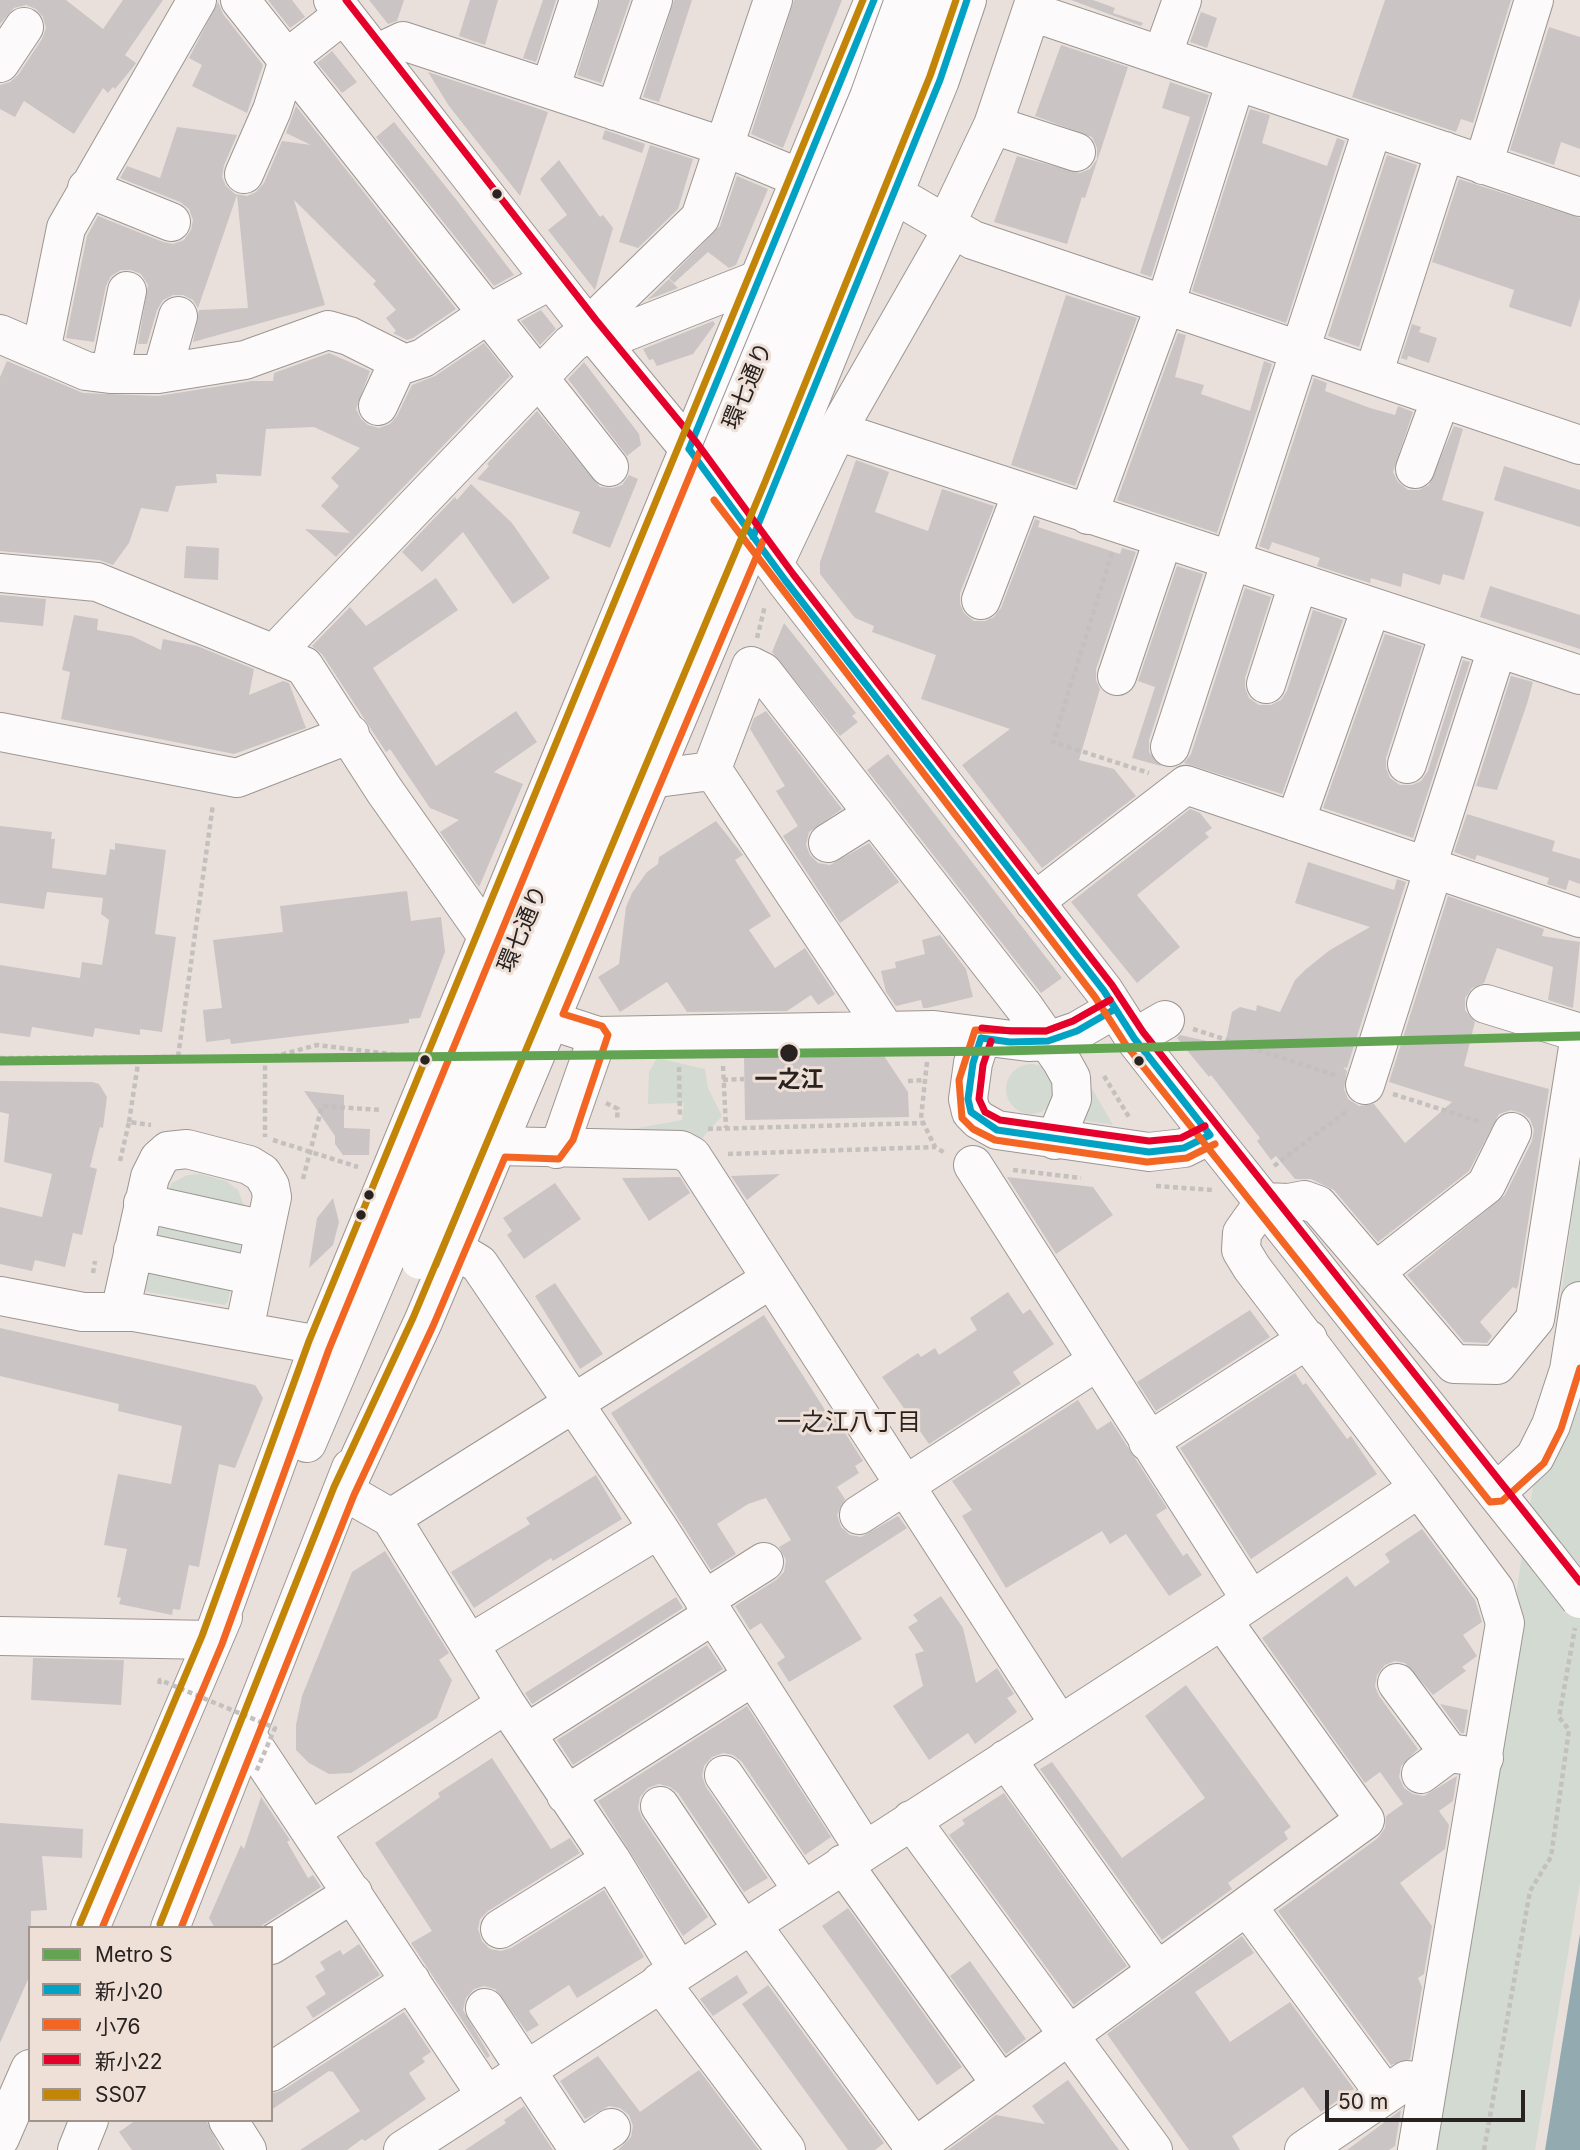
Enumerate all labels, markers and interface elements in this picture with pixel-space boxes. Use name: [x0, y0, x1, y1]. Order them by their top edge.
unlabelled marker: [490, 187, 504, 201]
street label: 環七通り: [717, 338, 779, 434]
street label: 環七通り: [492, 881, 554, 977]
marker: 一之江: [778, 1042, 800, 1064]
unlabelled marker: [418, 1053, 432, 1067]
unlabelled marker: [1132, 1054, 1146, 1068]
place label: 一之江: [755, 1066, 823, 1094]
unlabelled marker: [362, 1188, 376, 1202]
unlabelled marker: [354, 1208, 368, 1222]
district label: 一之江八丁目: [777, 1409, 921, 1437]
legend: [28, 1926, 273, 2122]
text: Metro S: [95, 1942, 173, 1967]
text: 新小20: [95, 1979, 163, 2004]
text: 小76: [95, 2014, 141, 2039]
text: 新小22: [95, 2049, 163, 2074]
scale bar: [1328, 2076, 1528, 2120]
text: SS07: [95, 2082, 147, 2107]
text: 50 m: [1338, 2089, 1388, 2114]

